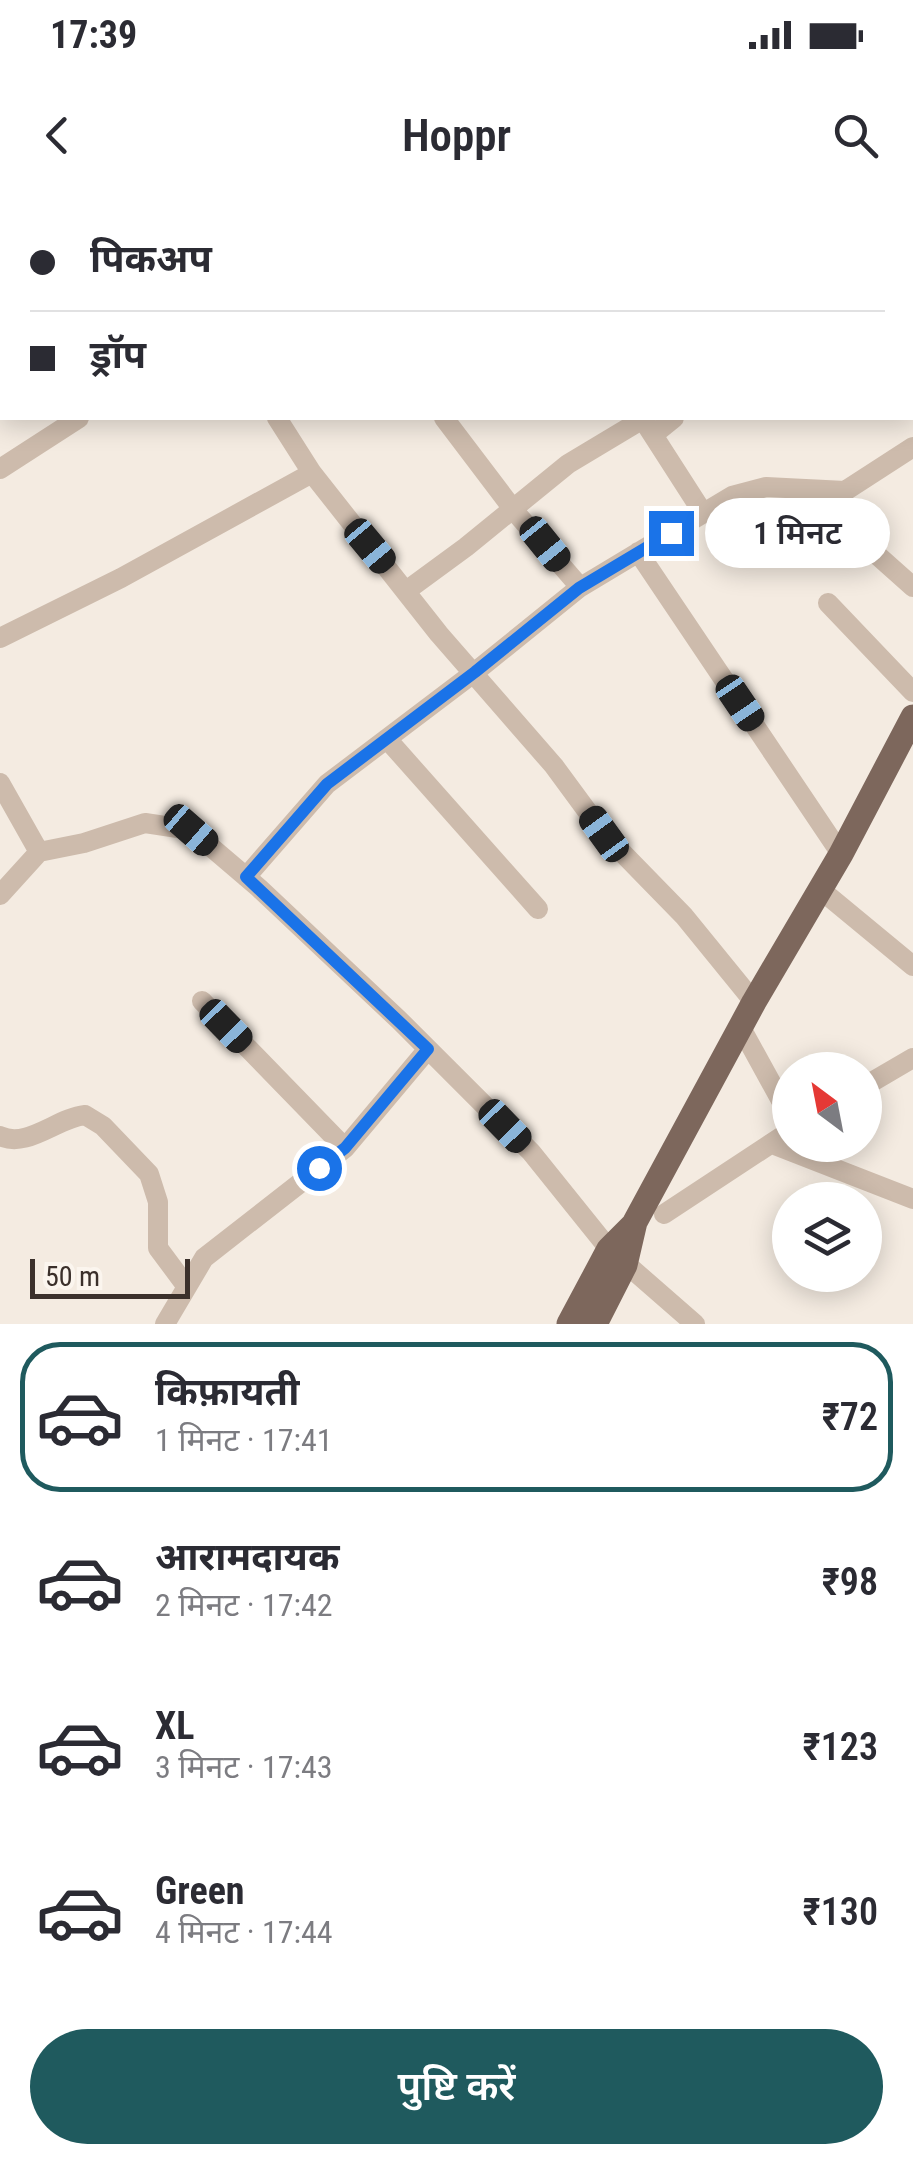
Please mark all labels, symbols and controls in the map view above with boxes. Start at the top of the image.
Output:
text: 17:39 [50,13,137,57]
icon: back [30,108,85,163]
icon: search [828,108,883,163]
text: Hoppr [402,109,511,162]
text: पिकअप [90,237,212,281]
text: ड्रॉप [90,333,146,377]
callout: 1 मिनट [706,498,891,568]
car [514,511,576,577]
route end [649,511,694,556]
car [339,513,401,579]
text: 1 मिनट [753,514,842,552]
car [711,670,769,736]
car [159,799,223,861]
car [574,801,634,867]
car [194,994,258,1058]
north arrow [772,1052,882,1162]
map controls [772,1052,882,1292]
car [473,1094,537,1158]
route start [297,1146,342,1191]
button: layers [772,1182,882,1292]
scale bar [30,1254,190,1298]
text: 50 m [45,1260,100,1293]
text: किफ़ायती [155,1370,299,1414]
icon: car [35,1372,125,1462]
text: ₹72 [822,1395,878,1439]
text: 1 मिनट · 17:41 [155,1421,333,1459]
text: आरामदायक [155,1535,339,1579]
icon: car [35,1537,125,1627]
text: ₹98 [822,1560,878,1604]
text: 2 मिनट · 17:42 [155,1586,333,1624]
icon: car [35,1702,125,1792]
text: XL [155,1704,194,1748]
text: ₹123 [803,1725,878,1769]
text: 3 मिनट · 17:43 [155,1748,333,1786]
icon: car [35,1867,125,1957]
text: Green [155,1869,245,1913]
text: ₹130 [803,1890,878,1934]
text: 4 मिनट · 17:44 [155,1913,333,1951]
button: पुष्टि करें [30,2029,883,2144]

